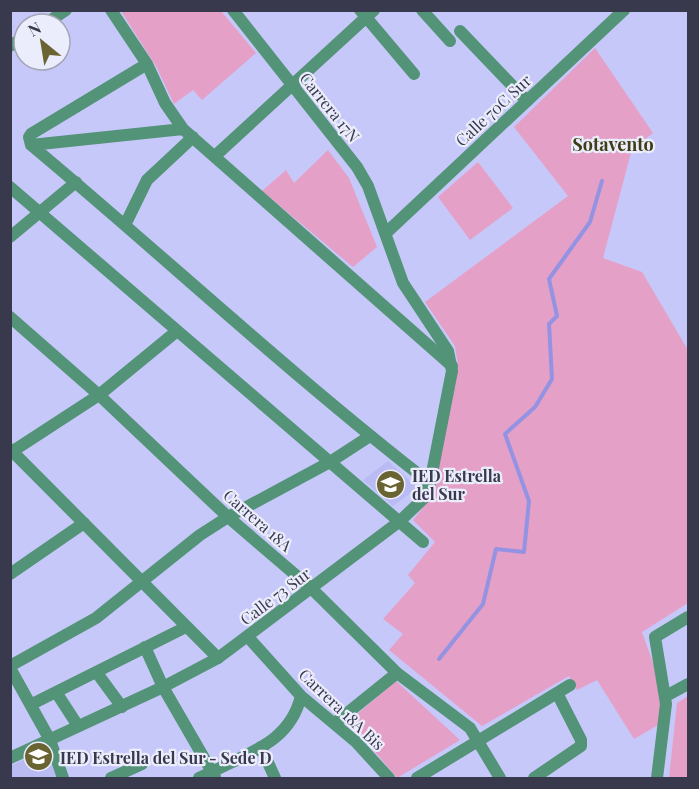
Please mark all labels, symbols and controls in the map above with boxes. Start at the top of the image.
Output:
north arrow [12,12,72,72]
text: N [24,16,45,41]
street label: Carrera 17N [296,68,364,146]
street label: Calle 70C Sur [451,70,535,150]
district label: Sotavento [572,132,654,156]
place label: IED Estrella del Sur [412,465,502,504]
school or university icon: IED Estrella del Sur [375,468,407,500]
street label: Carrera 18A [219,484,297,556]
street label: Calle 73 Sur [236,563,314,629]
street label: Carrera 18A Bis [295,664,389,754]
school or university icon: IED Estrella del Sur - Sede D [23,741,55,773]
place label: IED Estrella del Sur - Sede D [60,747,272,768]

